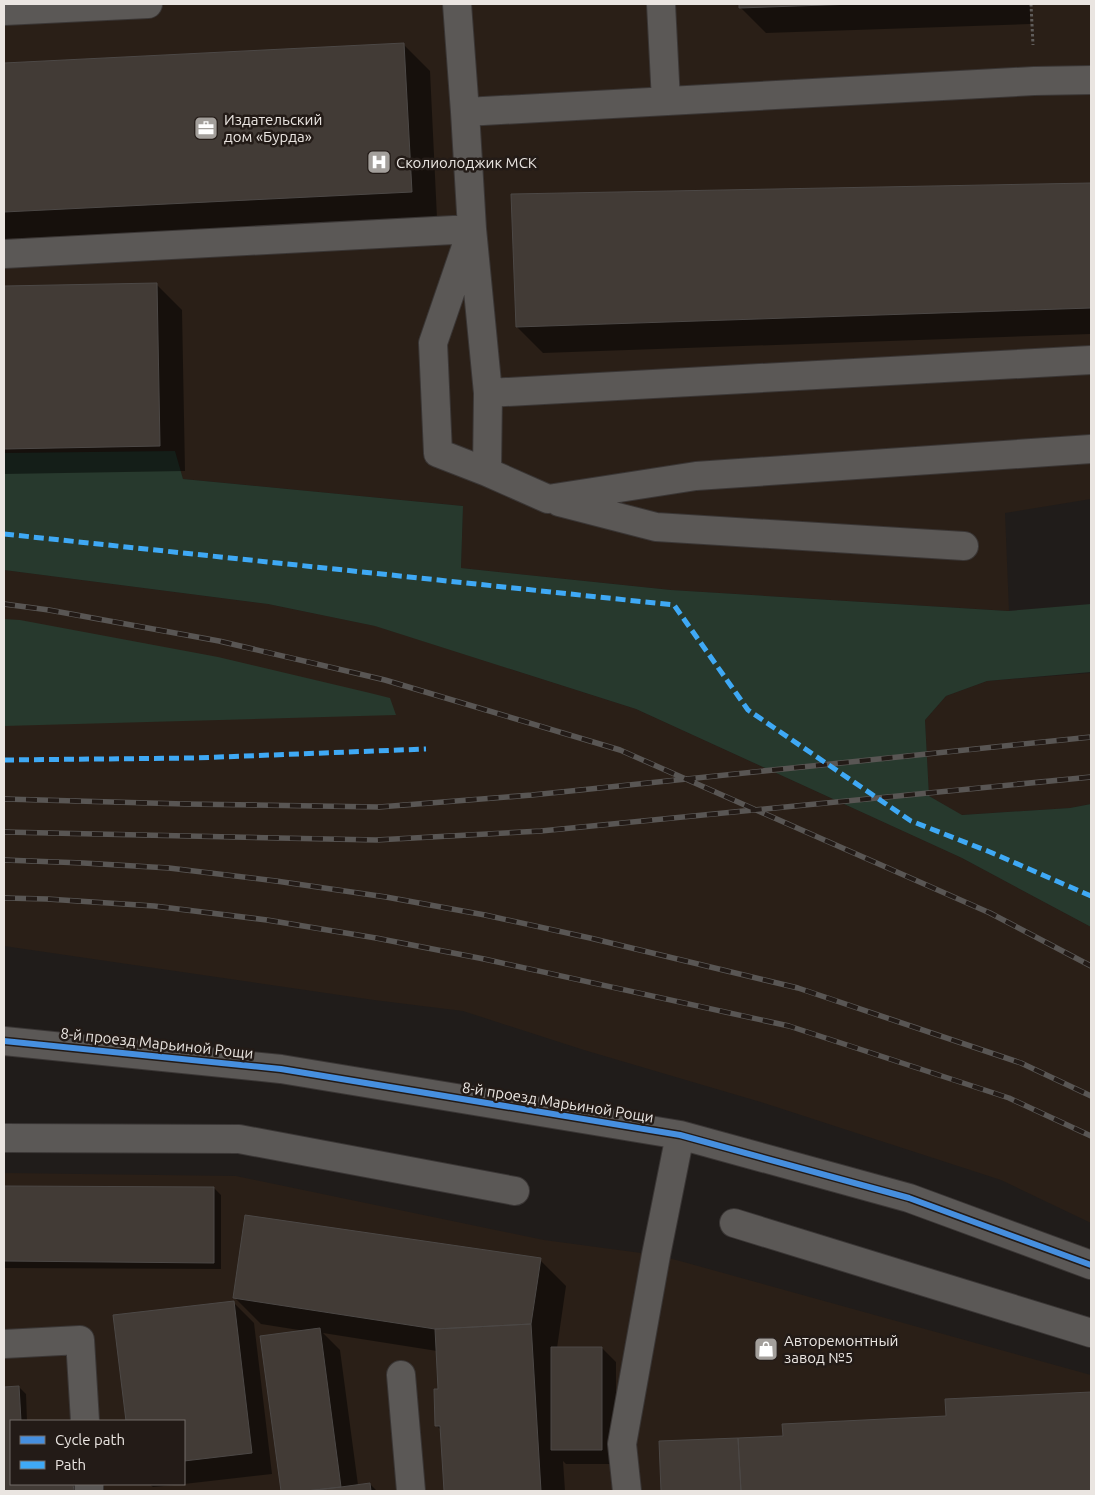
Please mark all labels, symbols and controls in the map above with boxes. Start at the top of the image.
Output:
place label: Издательский дом «Бурда» [224,111,322,145]
office icon: Издательский дом «Бурда» [193,115,219,141]
hospital icon: Сколиолоджик МСК [366,149,392,175]
place label: Сколиолоджик МСК [396,154,537,171]
street label: 8-й проезд Марьиной Рощи [60,1024,254,1062]
street label: 8-й проезд Марьиной Рощи [461,1078,655,1126]
place label: Авторемонтный завод №5 [784,1332,898,1366]
shop icon: Авторемонтный завод №5 [753,1336,779,1362]
legend [10,1420,185,1485]
text: Cycle path [55,1431,125,1448]
text: Path [55,1456,86,1473]

